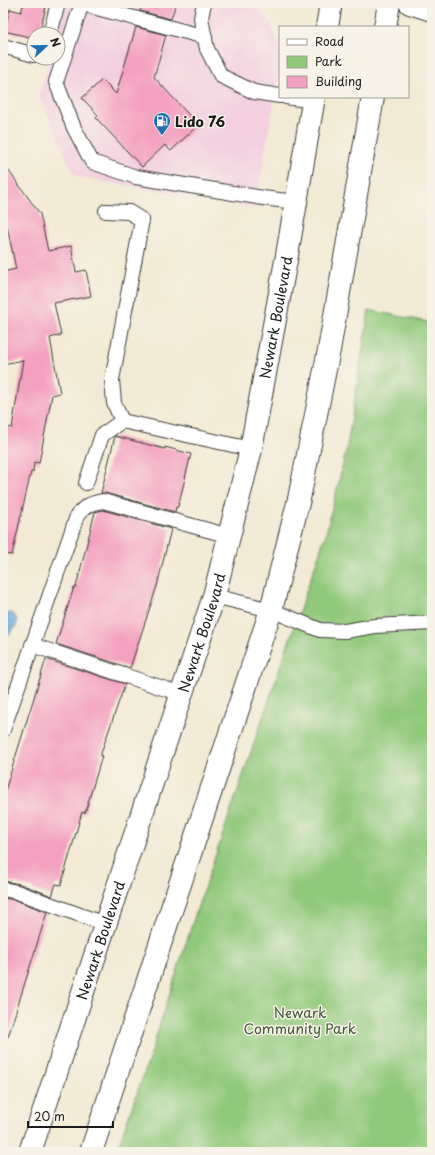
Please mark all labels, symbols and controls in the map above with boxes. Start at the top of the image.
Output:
north arrow [26,26,66,66]
legend [279,26,409,98]
text: Road [315,32,344,50]
text: N [46,35,65,50]
text: Park [315,52,342,70]
text: Building [315,72,362,90]
fuel station icon: Lido 76 [152,111,172,136]
place label: Lido 76 [175,111,225,132]
street label: Newark Boulevard [254,254,297,381]
street label: Newark Boulevard [172,570,230,695]
street label: Newark Boulevard [71,878,130,1003]
park label: Newark Community Park [244,1002,357,1039]
scale bar [28,1103,113,1129]
text: 20 m [34,1107,65,1125]

